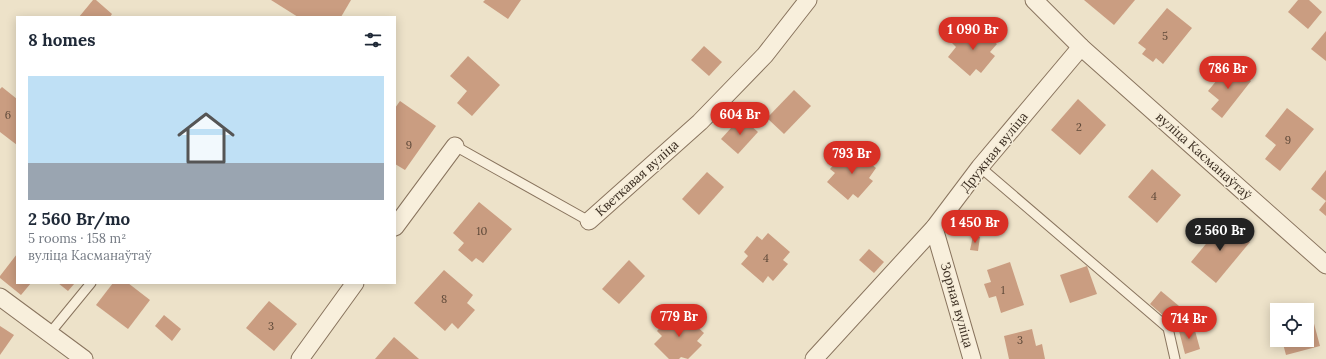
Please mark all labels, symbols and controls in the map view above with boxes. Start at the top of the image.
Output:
pin: 1 090 Br [932,17,1014,51]
text: 1 090 Br [948,21,998,38]
text: 8 homes [28,29,95,51]
icon: filters [362,29,384,51]
house number: 5 [1162,29,1168,43]
pin: 786 Br [1195,56,1261,90]
text: 786 Br [1208,60,1248,77]
icon: home [170,102,242,174]
pin: 604 Br [707,102,773,136]
text: 604 Br [720,106,760,123]
house number: 6 [5,108,11,122]
street label: Дружная вуліца [956,108,1032,196]
street label: вуліца Касманаўтаў [1152,108,1256,204]
house number: 2 [1076,120,1082,134]
house number: 9 [1285,133,1291,147]
street label: Кветкавая вуліца [592,136,682,220]
house number: 9 [406,138,412,152]
pin: 793 Br [819,141,885,175]
text: 793 Br [833,145,871,162]
house number: 4 [1151,189,1157,203]
text: 2 560 Br/mo [28,208,130,230]
pin: 1 450 Br [934,210,1016,244]
text: 1 450 Br [950,214,1000,231]
pin: 2 560 Br [1179,218,1261,252]
text: 2 560 Br [1194,222,1246,239]
house number: 10 [477,224,488,238]
text: 5 rooms · 158 m² [28,230,126,247]
text: вуліца Касманаўтаў [28,247,152,264]
house number: 4 [763,251,769,265]
street label: Зорная вуліца [937,260,977,350]
house number: 1 [1001,283,1005,297]
house number: 8 [441,292,447,306]
map controls [1270,303,1314,347]
button: locate [1270,303,1314,347]
pin: 779 Br [646,304,712,338]
pin: 714 Br [1156,306,1222,340]
text: 779 Br [660,308,698,325]
text: 714 Br [1171,310,1207,327]
house number: 3 [268,319,274,333]
house number: 3 [1017,333,1023,347]

